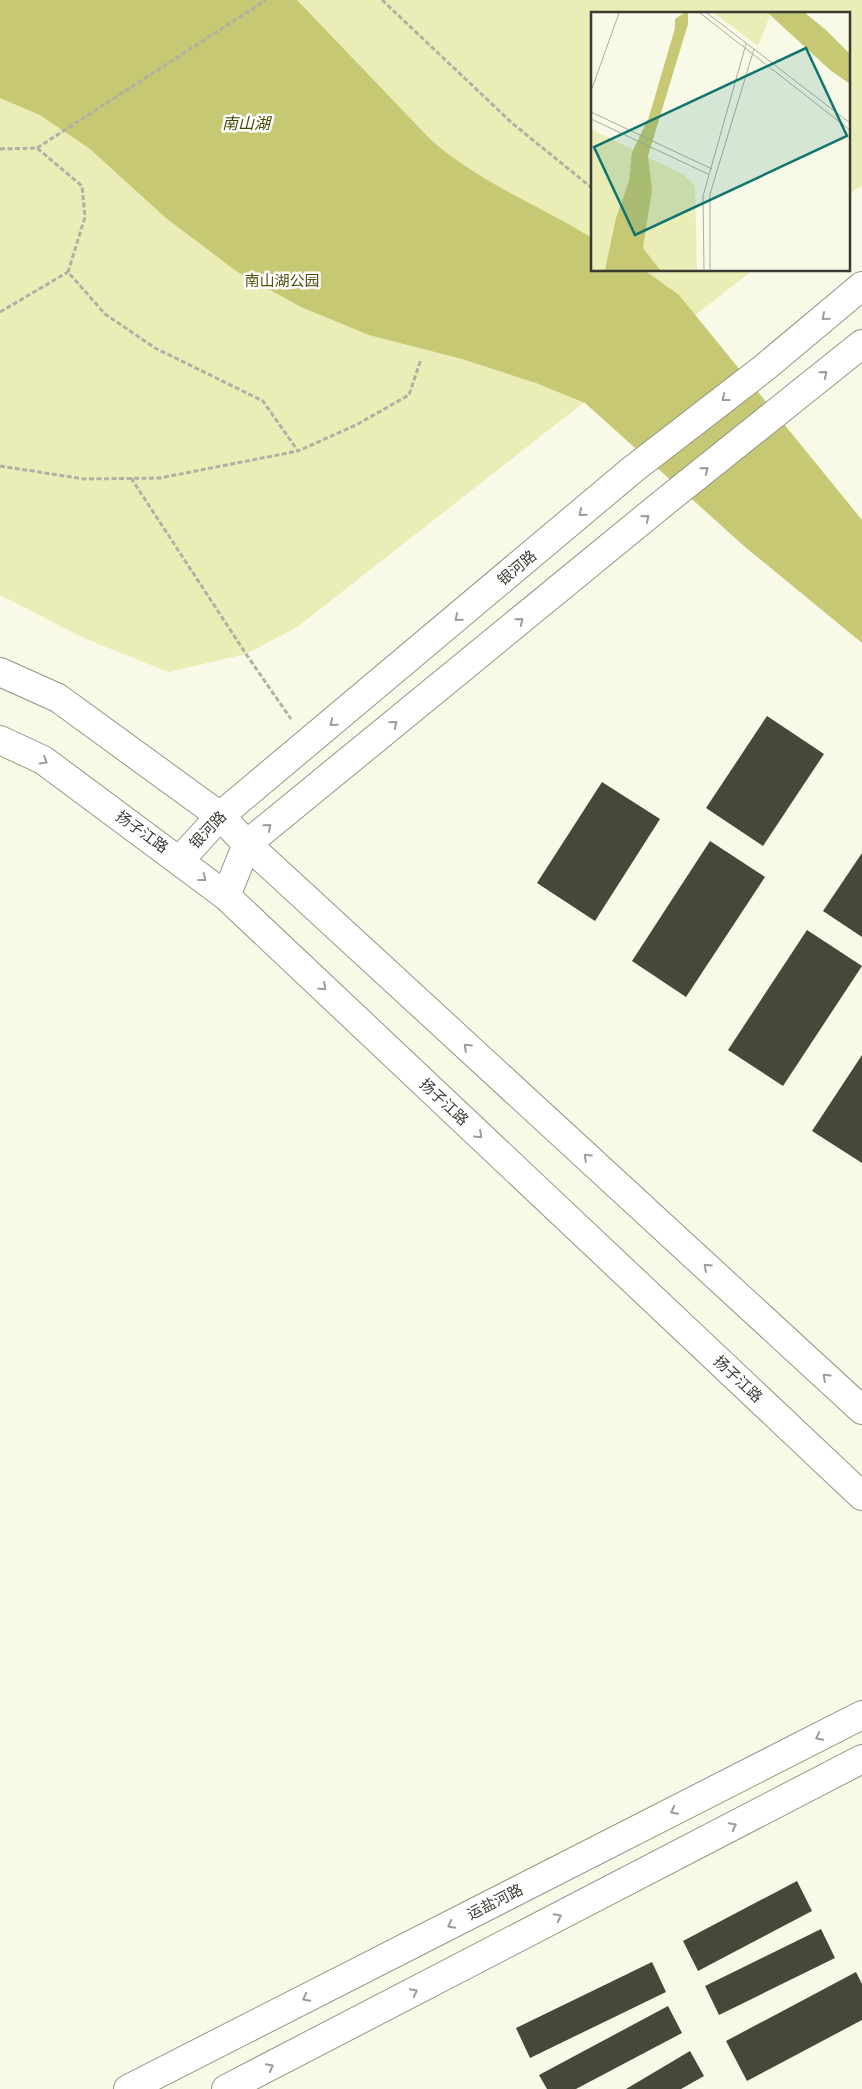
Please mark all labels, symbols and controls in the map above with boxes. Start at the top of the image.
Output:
inset map [591,12,850,271]
water label: 南山湖 [222,114,273,133]
park label: 南山湖公园 [244,272,320,290]
one-way arrow [821,311,830,320]
one-way arrow [818,371,827,379]
one-way arrow [722,392,731,401]
one-way arrow [699,467,708,475]
one-way arrow [578,507,587,516]
one-way arrow [640,514,649,523]
street label: 银河路 [494,547,540,589]
one-way arrow [454,612,463,621]
one-way arrow [514,618,523,626]
one-way arrow [330,717,339,726]
one-way arrow [388,721,397,729]
one-way arrow [38,754,47,764]
street label: 扬子江路 [112,807,172,857]
street label: 银河路 [186,808,230,852]
one-way arrow [263,823,272,832]
one-way arrow [197,872,207,881]
one-way arrow [317,981,326,990]
one-way arrow [464,1044,473,1053]
street label: 扬子江路 [416,1075,472,1129]
one-way arrow [473,1129,482,1138]
one-way arrow [584,1154,593,1163]
one-way arrow [703,1264,712,1273]
street label: 扬子江路 [710,1352,766,1406]
one-way arrow [823,1374,832,1383]
one-way arrow [815,1731,824,1741]
one-way arrow [670,1805,679,1815]
one-way arrow [728,1822,737,1832]
street label: 运盐河路 [464,1880,526,1924]
one-way arrow [553,1913,562,1923]
one-way arrow [447,1919,456,1929]
one-way arrow [409,1988,418,1998]
one-way arrow [302,1992,311,2002]
one-way arrow [264,2063,273,2073]

